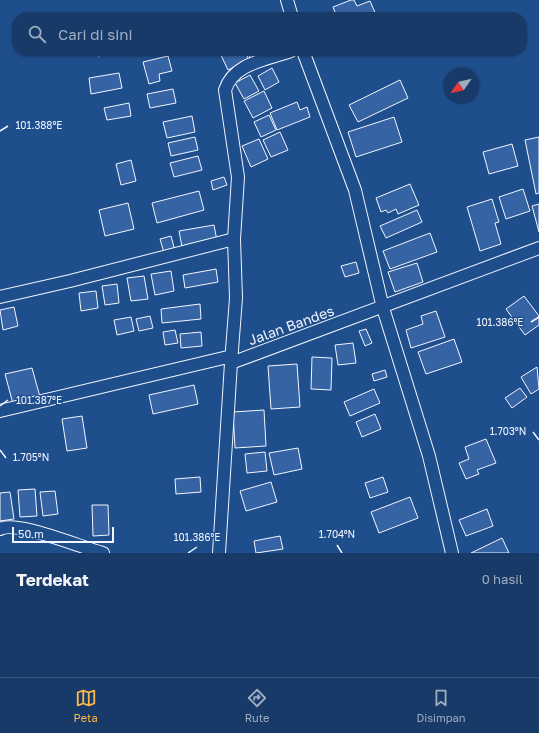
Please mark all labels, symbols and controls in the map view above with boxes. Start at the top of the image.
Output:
search box [12,12,527,56]
icon: search [26,23,48,45]
text: Cari di sini [58,25,133,43]
north arrow [443,68,479,104]
text: 101.388°E [16,119,62,131]
street label: Jalan Bandes [246,302,336,348]
text: 101.386°E [477,316,523,328]
text: 101.387°E [16,394,62,406]
text: 1.703°N [490,425,526,437]
text: 1.705°N [13,451,49,463]
scale bar [12,525,114,544]
text: 50 m [18,527,44,540]
text: 1.704°N [319,528,355,540]
text: 101.386°E [174,531,220,543]
text: Terdekat [16,569,89,590]
text: 0 hasil [482,571,523,587]
tab: Peta [74,687,98,724]
tab: Rute [245,687,269,724]
tab: Disimpan [417,687,465,724]

